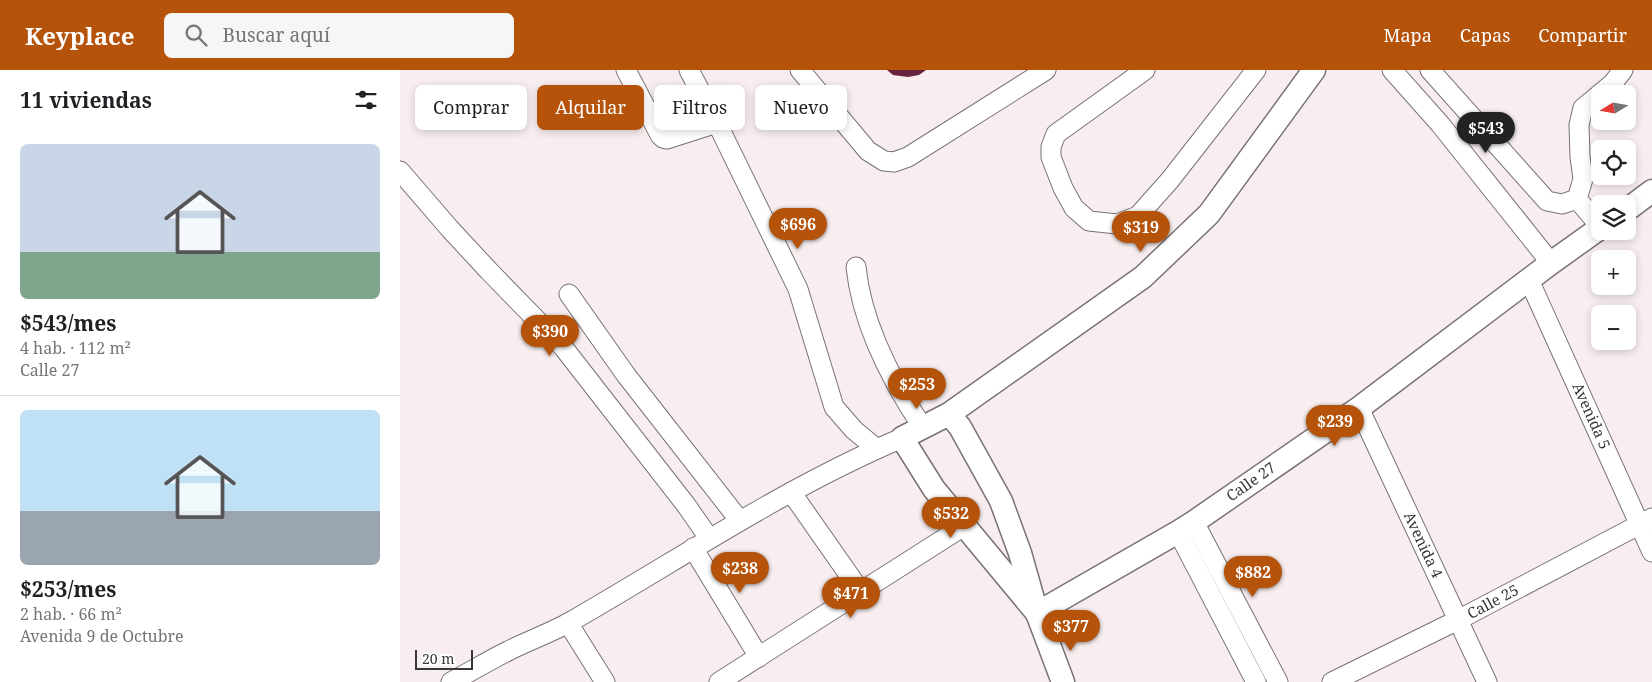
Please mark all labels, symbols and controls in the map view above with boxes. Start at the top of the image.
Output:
search box [164,13,514,58]
text: Keyplace [25,19,134,52]
icon: search [182,21,210,49]
text: Buscar aquí [222,22,330,48]
text: Mapa [1384,23,1432,47]
text: Capas [1460,23,1510,47]
text: Compartir [1538,23,1627,47]
chip: Comprar [415,85,527,130]
chip: Alquilar [537,85,644,130]
chip: Filtros [654,85,745,130]
chip: Nuevo [755,85,847,130]
north arrow [1591,85,1636,130]
map controls [1591,85,1636,350]
text: 11 viviendas [20,86,152,114]
icon: filters [352,86,380,114]
pin: $543 [1456,112,1516,154]
text: $543 [1468,117,1504,139]
button: locate [1591,140,1636,185]
icon: home [155,177,245,267]
button: layers [1591,195,1636,240]
pin: $696 [768,208,828,250]
pin: $319 [1111,210,1171,253]
text: $696 [780,213,816,235]
text: $319 [1123,216,1159,238]
button: + [1591,250,1636,295]
button: − [1591,305,1636,350]
text: $543/mes [20,309,116,337]
pin: $390 [520,314,580,357]
text: $390 [532,320,568,342]
text: 4 hab. · 112 m² [20,337,131,359]
text: Calle 27 [20,359,79,381]
pin: $253 [887,368,947,410]
text: $253 [899,373,935,395]
street label: Avenida 5 [1568,379,1615,452]
pin: $239 [1305,404,1365,447]
text: $239 [1317,410,1353,432]
icon: home [155,442,245,532]
street label: Calle 27 [1222,457,1279,505]
pin: $532 [921,496,981,539]
text: $532 [933,502,969,524]
street label: Avenida 4 [1400,508,1448,581]
pin: $238 [710,552,770,594]
pin: $882 [1223,556,1283,598]
text: $238 [722,557,758,579]
text: $882 [1235,561,1271,583]
text: $253/mes [20,575,116,603]
pin: $471 [821,576,881,619]
street label: Calle 25 [1463,579,1522,623]
text: $471 [833,582,869,604]
text: 2 hab. · 66 m² [20,603,122,625]
pin: $377 [1041,610,1101,652]
text: $377 [1053,615,1089,637]
text: Avenida 9 de Octubre [20,625,184,647]
scale bar [415,647,472,670]
text: 20 m [422,649,455,668]

